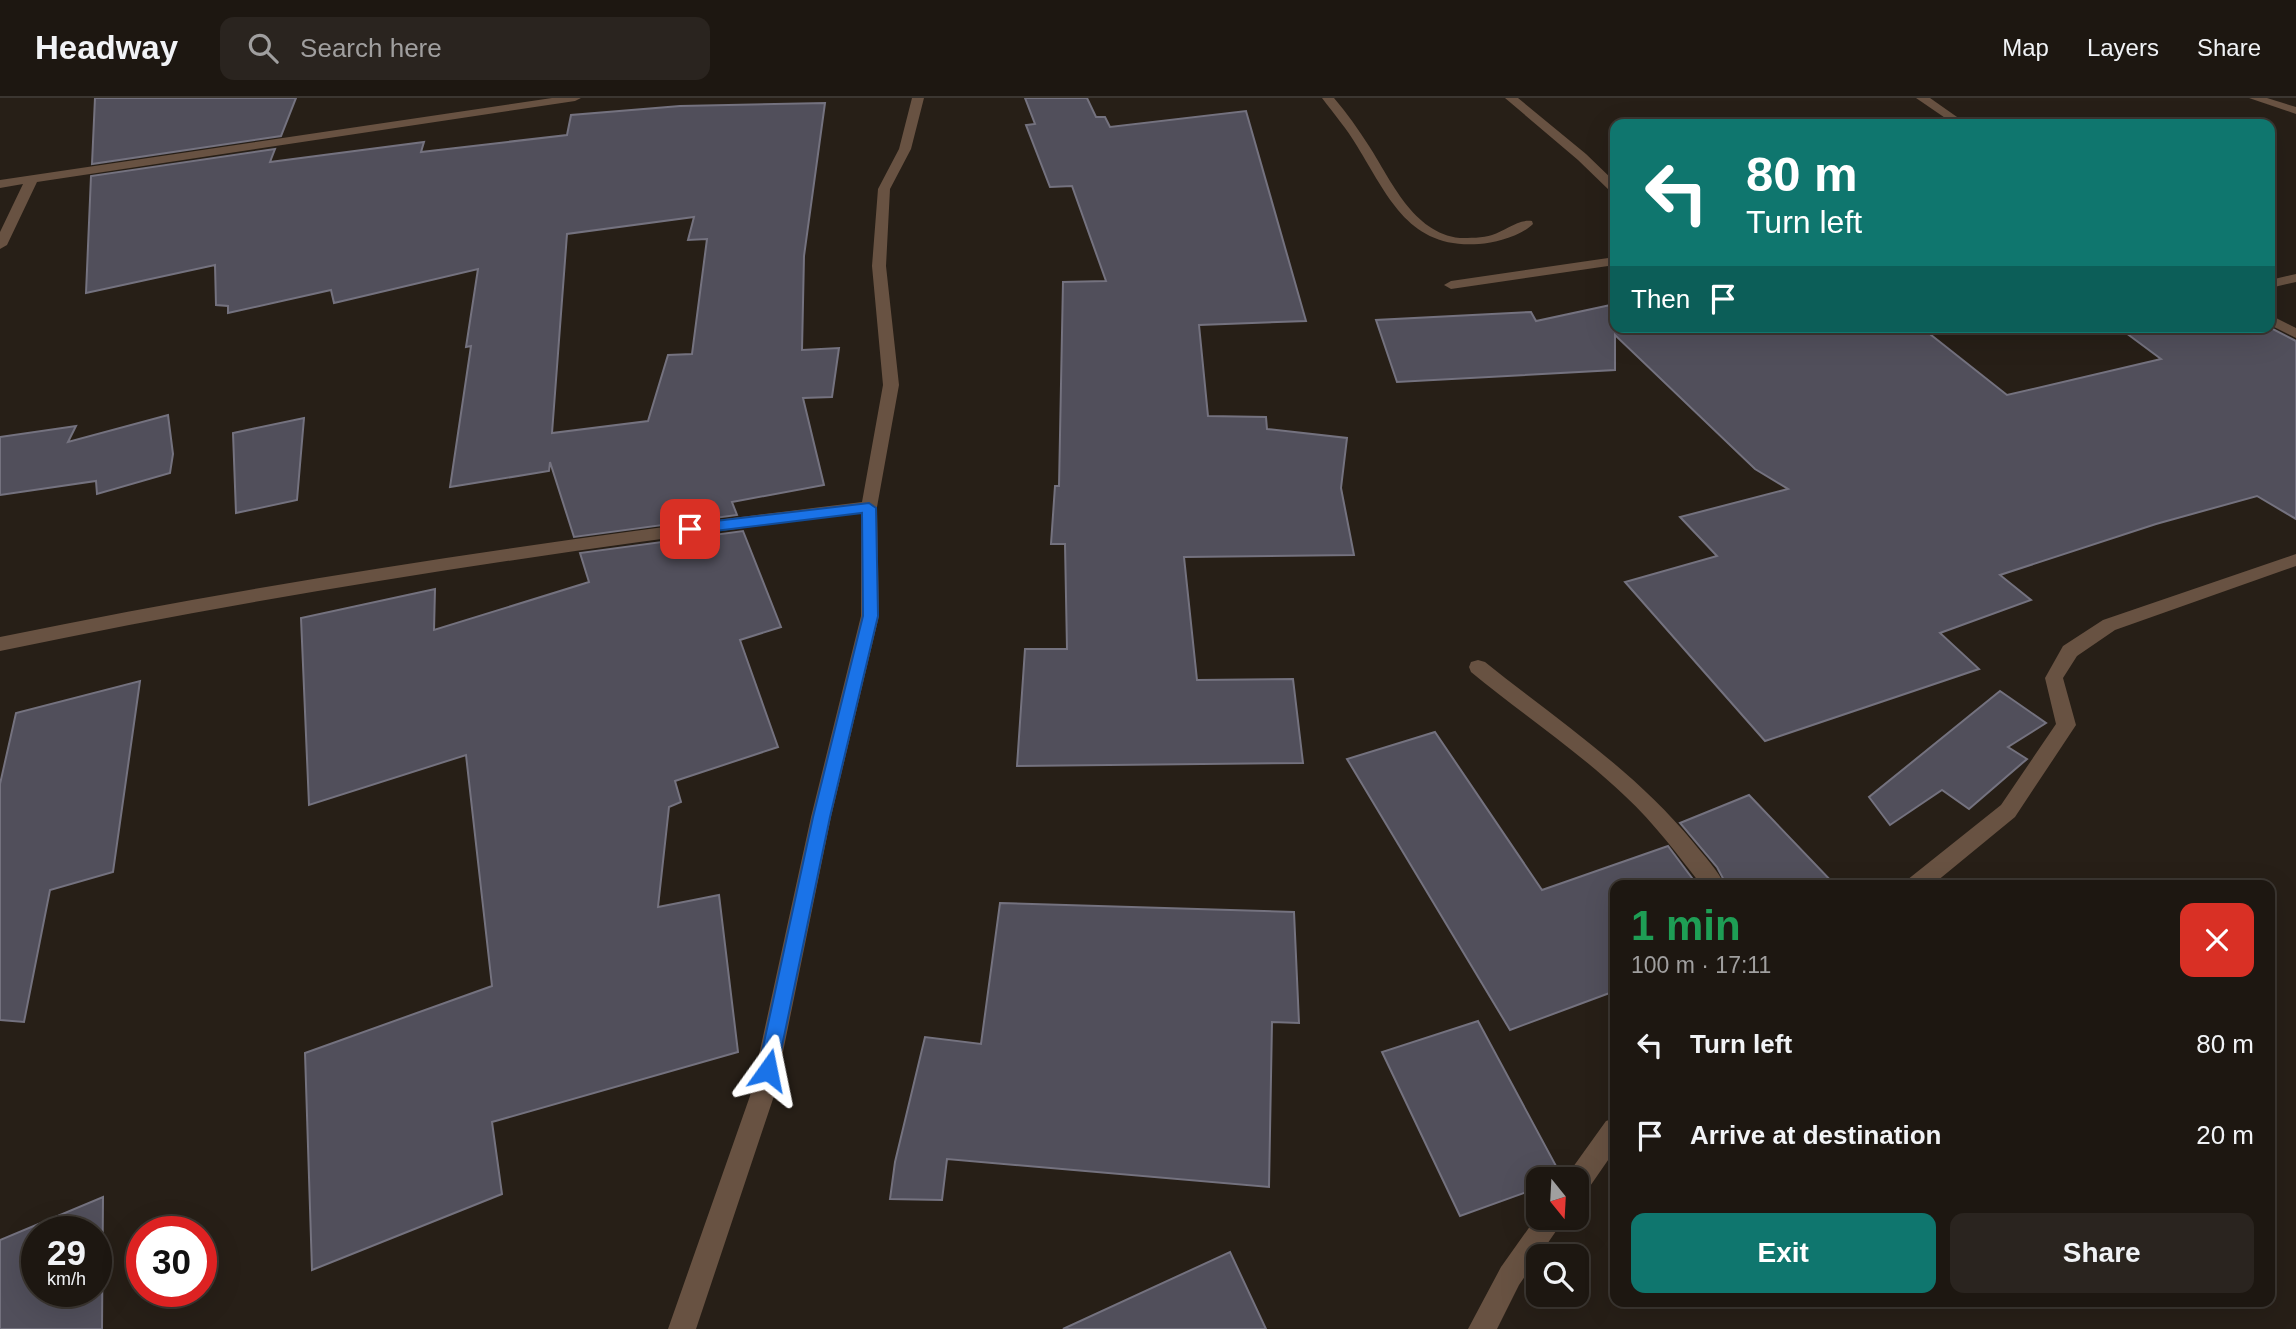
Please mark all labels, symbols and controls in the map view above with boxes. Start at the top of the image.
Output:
search box [220,17,710,80]
text: Headway [35,29,178,66]
icon: search [244,29,282,67]
text: Search here [300,33,442,63]
text: Map [2002,34,2049,61]
text: Layers [2087,34,2159,61]
text: Share [2197,34,2261,61]
icon: left [1631,147,1722,238]
text: 80 m [1746,147,1858,201]
text: Turn left [1746,204,1862,240]
icon: arrive [1704,280,1742,318]
text: Then [1631,284,1690,314]
pin [660,499,720,559]
icon: arrive [671,510,709,548]
text: 1 min [1631,902,1741,949]
button: close [2180,903,2254,977]
text: 100 m · 17:11 [1631,952,1771,978]
icon: left [1631,1026,1669,1064]
text: Turn left [1690,1029,1792,1059]
text: 80 m [2196,1029,2254,1059]
position arrow [731,1033,805,1107]
icon: arrive [1631,1117,1669,1155]
text: Arrive at destination [1690,1120,1941,1150]
text: 20 m [2196,1120,2254,1150]
north arrow [1526,1167,1589,1230]
map controls [1526,1167,1589,1307]
button: Exit [1631,1213,1936,1293]
button: Share [1950,1213,2254,1293]
speed limit sign: 30 [126,1216,217,1307]
text: 29 [47,1233,86,1272]
button: search [1526,1244,1589,1307]
text: km/h [47,1269,86,1289]

